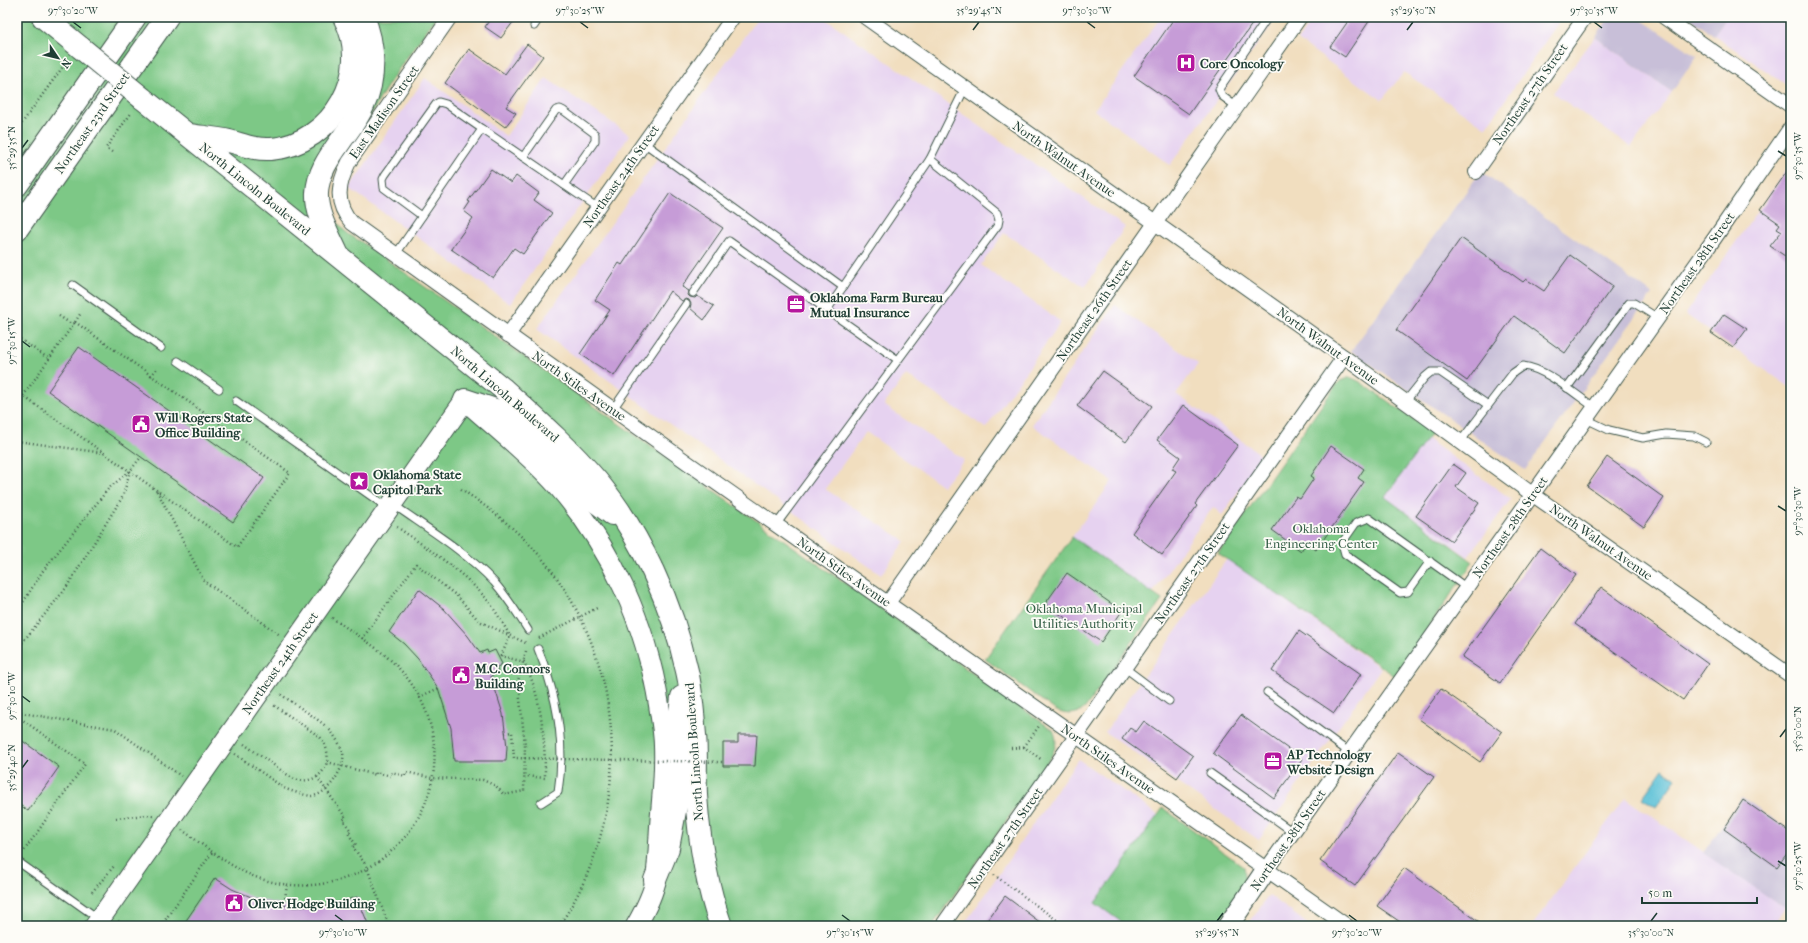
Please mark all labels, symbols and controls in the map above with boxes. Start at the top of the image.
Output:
text: 97°30'20"W [48,5,99,17]
text: 97°30'25"W [556,5,606,17]
text: 35°29'45"N [956,5,1002,17]
text: 97°30'30"W [1063,5,1113,17]
text: 35°29'50"N [1390,5,1436,17]
text: 97°30'35"W [1570,5,1619,17]
north arrow [38,38,78,78]
street label: Northeast 27th Street [1489,40,1571,148]
hospital icon: Core Oncology [1175,52,1197,74]
text: N [58,56,74,71]
place label: Core Oncology [1200,56,1285,72]
street label: East Madison Street [346,62,422,162]
street label: Northeast 23rd Street [51,69,133,176]
street label: North Walnut Avenue [1010,118,1119,200]
street label: Northeast 24th Street [580,122,662,230]
text: 35°29'35"N [6,125,18,170]
text: 97°30'35"W [1792,131,1804,180]
street label: North Lincoln Boulevard [196,140,314,239]
street label: Northeast 28th Street [1656,209,1738,317]
street label: Northeast 26th Street [1053,256,1135,364]
place label: Oklahoma Farm Bureau Mutual Insurance [809,290,944,320]
office icon: Oklahoma Farm Bureau Mutual Insurance [785,293,807,315]
street label: North Walnut Avenue [1274,304,1382,388]
text: 97°30'15"W [6,316,18,365]
street label: North Lincoln Boulevard [448,343,563,446]
street label: North Stiles Avenue [529,348,629,424]
place label: Will Rogers State Office Building [154,410,253,441]
public building icon: Will Rogers State Office Building [130,413,152,435]
place label: Oklahoma State Capitol Park [373,467,462,498]
place icon: Oklahoma State Capitol Park [348,470,370,492]
street label: Northeast 28th Street [1469,473,1551,581]
text: 97°30'30"W [1792,485,1804,535]
street label: North Walnut Avenue [1547,501,1656,583]
street label: Northeast 27th Street [1151,519,1233,627]
park label: Oklahoma Engineering Center [1265,521,1378,551]
street label: North Stiles Avenue [794,534,894,610]
park label: Oklahoma Municipal Utilities Authority [1026,601,1143,631]
street label: Northeast 24th Street [239,609,321,717]
place label: M.C. Connors Building [474,661,550,692]
public building icon: M.C. Connors Building [450,664,472,686]
text: 97°30'10"W [6,671,18,720]
street label: North Lincoln Boulevard [682,681,706,822]
text: 35°30'00"N [1792,705,1804,752]
street label: North Stiles Avenue [1058,721,1158,797]
text: 35°29'40"N [6,744,18,792]
place label: AP Technology Website Design [1286,747,1375,778]
office icon: AP Technology Website Design [1262,750,1284,772]
street label: Northeast 27th Street [964,784,1046,892]
street label: Northeast 28th Street [1247,786,1329,894]
text: 97°30'25"W [1792,840,1804,890]
scale bar [1642,879,1757,905]
text: 50 m [1648,886,1672,900]
public building icon: Oliver Hodge Building [223,892,245,914]
place label: Oliver Hodge Building [248,896,376,912]
text: 97°30'10"W [319,927,368,939]
text: 97°30'15"W [826,927,875,939]
text: 35°29'55"N [1195,927,1240,939]
text: 97°30'20"W [1332,927,1383,939]
text: 35°30'00"N [1628,927,1675,939]

